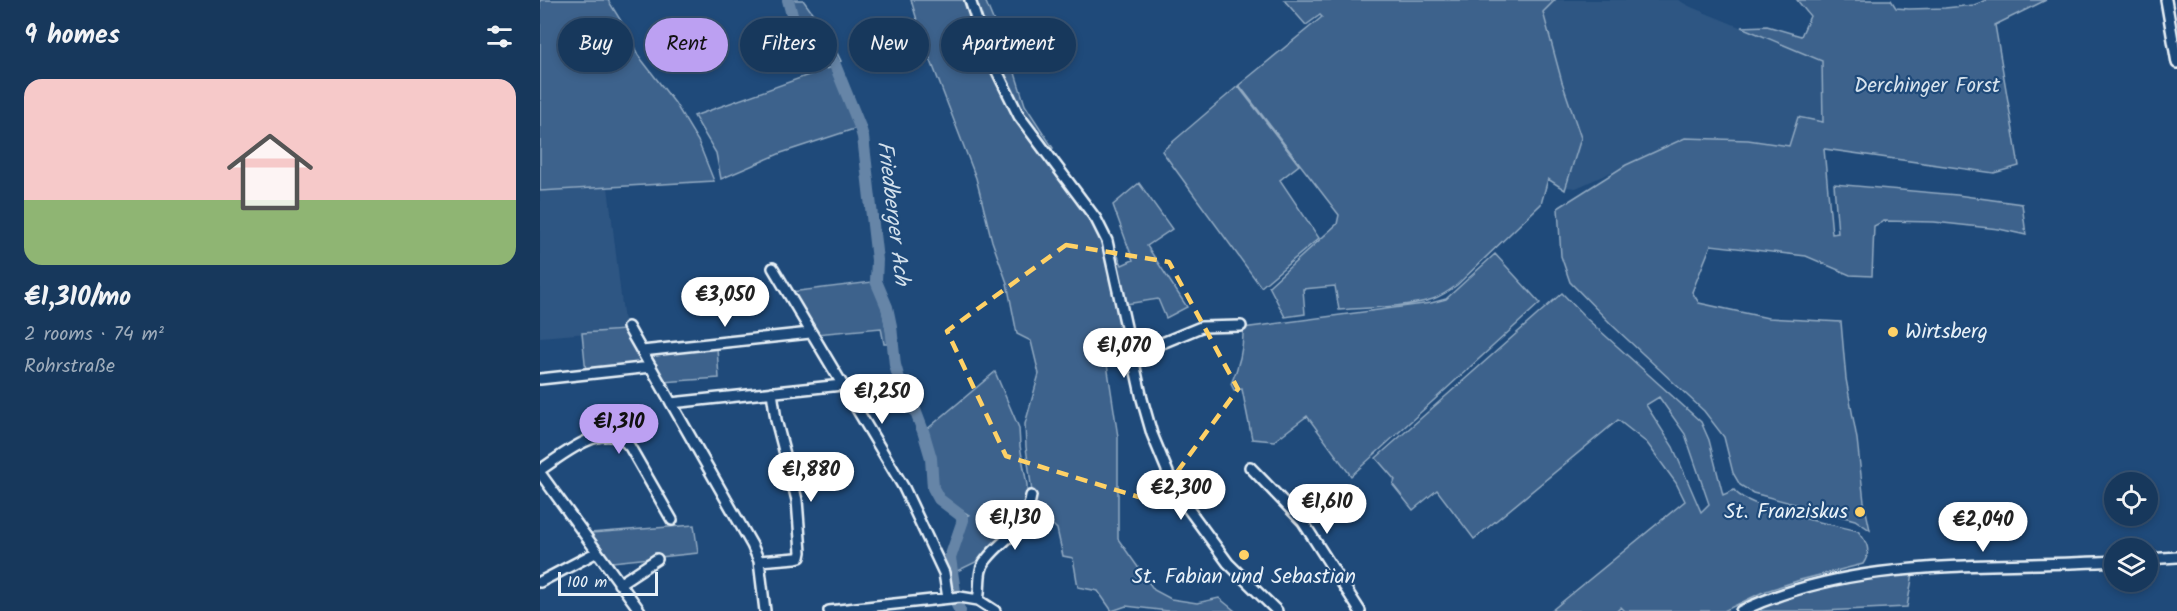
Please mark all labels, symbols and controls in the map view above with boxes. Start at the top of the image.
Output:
text: 9 homes [24,15,120,57]
chip: Buy [558,18,633,72]
chip: Rent [645,18,728,72]
chip: Filters [740,18,837,72]
chip: New [849,18,929,72]
chip: Apartment [941,18,1076,72]
icon: filters [483,20,516,53]
park label: Derchinger Forst [1854,70,2001,103]
icon: home [216,118,324,226]
water label: Friedberger Ach [866,139,918,289]
text: €1,310/mo [24,277,131,319]
pin: €3,050 [676,277,774,328]
text: €3,050 [695,280,755,312]
place label: Wirtsberg [1905,316,1988,349]
text: 2 rooms · 74 m² [24,319,164,351]
marker: Wirtsberg [1886,325,1900,339]
pin: €1,070 [1075,328,1173,379]
text: €1,070 [1097,331,1151,363]
text: Rohrstraße [24,351,115,383]
pin: €1,250 [833,374,931,425]
text: €1,250 [854,377,910,409]
pin: €1,310 [570,404,668,455]
text: €1,310 [593,407,645,439]
pin: €1,880 [762,452,860,503]
text: €1,880 [782,455,840,487]
pin: €2,300 [1132,470,1230,521]
map controls [2104,472,2158,592]
button: locate [2104,472,2158,526]
text: €2,300 [1150,473,1212,505]
pin: €1,610 [1278,484,1376,535]
text: €1,610 [1301,487,1353,519]
place label: St. Franziskus [1724,496,1848,529]
pin: €1,130 [966,500,1064,551]
pin: €2,040 [1934,502,2032,553]
text: €1,130 [989,503,1041,535]
marker: St. Franziskus [1853,505,1867,519]
text: €2,040 [1953,505,2014,537]
button: layers [2104,538,2158,592]
marker: St. Fabian und Sebastian [1237,548,1251,562]
place label: St. Fabian und Sebastian [1132,561,1356,594]
scale bar [558,569,658,596]
text: 100 m [567,570,607,595]

